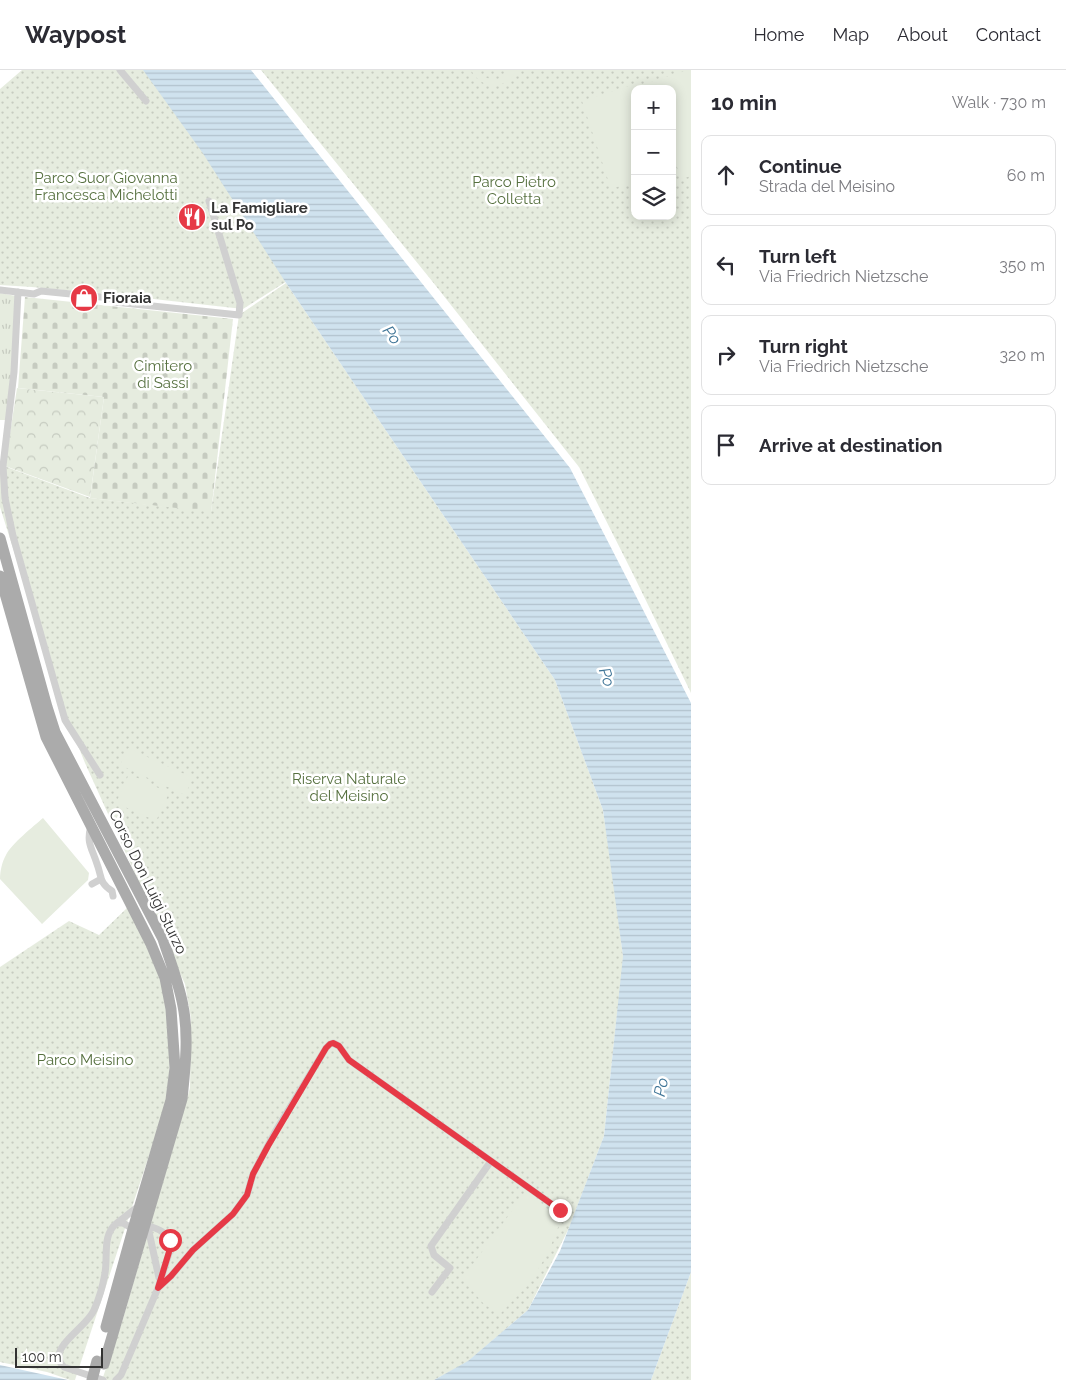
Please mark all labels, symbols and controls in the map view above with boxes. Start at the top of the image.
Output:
text: Waypost [25,20,126,49]
text: Home [753,24,804,45]
text: Map [832,24,869,45]
text: About [897,24,948,45]
text: Contact [976,24,1041,45]
map controls [631,85,676,220]
button: + [631,85,676,130]
text: 10 min [711,90,777,115]
text: Walk · 730 m [952,93,1046,112]
button: − [631,130,676,175]
text: Continue [759,155,842,177]
icon: ahead [712,161,740,189]
text: 60 m [1007,166,1045,185]
park label: Parco Suor Giovanna Francesca Michelotti [34,169,178,204]
park label: Parco Pietro Colletta [472,173,556,208]
button: layers [631,175,676,220]
text: Strada del Meisino [759,177,895,196]
place label: La Famigliare sul Po [211,199,308,234]
restaurant icon: La Famigliare sul Po [177,202,207,232]
text: Turn left [759,245,836,267]
icon: left [712,251,740,279]
text: 350 m [999,256,1045,275]
text: Via Friedrich Nietzsche [759,267,928,286]
shop icon: Fioraia [69,283,99,313]
place label: Fioraia [103,289,152,307]
water label: Po [379,322,405,348]
text: Turn right [759,335,848,357]
icon: right [712,341,740,369]
text: 320 m [1000,346,1045,365]
park label: Cimitero di Sassi [134,357,192,392]
text: Via Friedrich Nietzsche [759,357,928,376]
icon: arrive [712,431,740,459]
text: Arrive at destination [759,434,943,456]
water label: Po [595,665,619,689]
park label: Riserva Naturale del Meisino [292,770,406,805]
street label: Corso Don Luigi Sturzo [105,807,191,957]
park label: Parco Meisino [37,1051,133,1069]
water label: Po [650,1076,672,1098]
route end [549,1199,572,1222]
route start [159,1229,182,1252]
scale bar [15,1345,102,1368]
text: 100 m [22,1349,62,1365]

